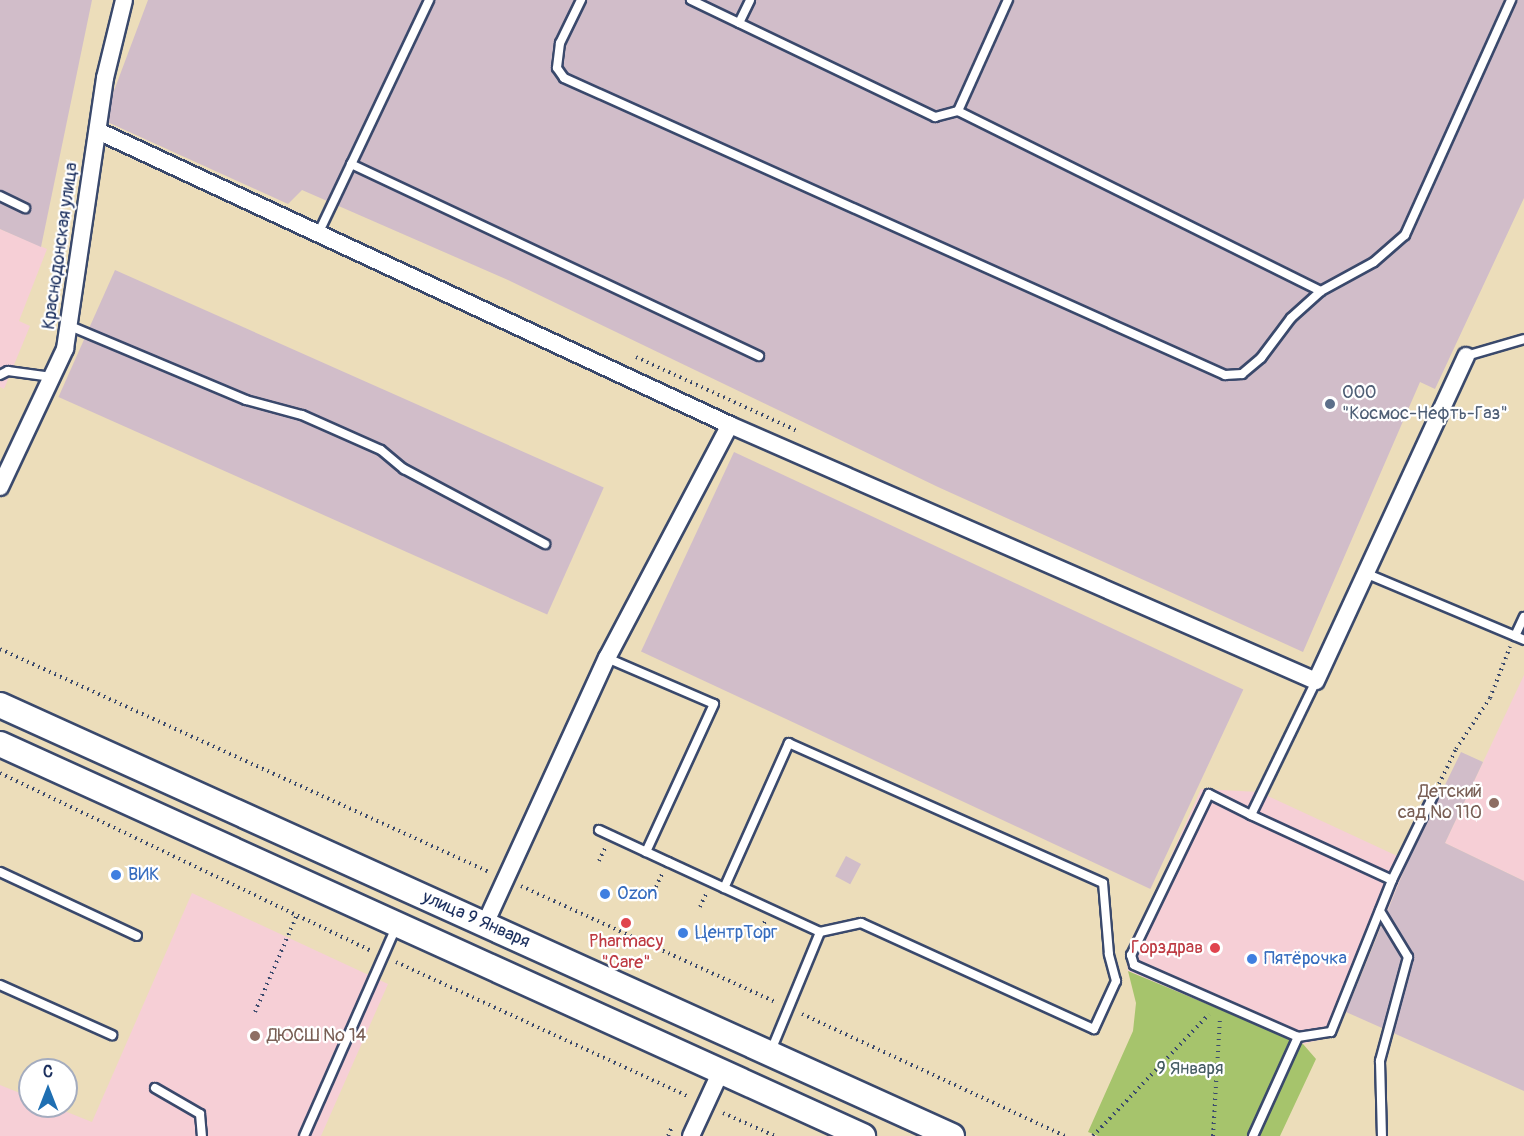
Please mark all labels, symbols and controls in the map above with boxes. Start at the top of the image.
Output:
street label: Краснодонская улица [39,161,83,331]
place label: ООО "Космос-Нефть-Газ" [1342,383,1508,426]
marker: ООО "Космос-Нефть-Газ" [1323,397,1337,411]
place label: Детский сад № 110 [1398,782,1482,824]
marker: Детский сад № 110 [1487,796,1501,810]
place label: ВИК [128,864,159,886]
marker: ВИК [109,868,123,882]
place label: Ozon [617,883,657,905]
street label: улица 9 Января [419,887,533,953]
marker: Ozon [598,887,612,901]
marker: Pharmacy "Care" [619,916,633,930]
place label: ЦентрТорг [695,922,777,944]
marker: ЦентрТорг [676,926,690,940]
place label: Pharmacy "Care" [589,932,663,974]
place label: Горздрав [1131,937,1203,959]
marker: Горздрав [1208,941,1222,955]
place label: Пятёрочка [1264,948,1347,970]
marker: Пятёрочка [1245,952,1259,966]
place label: ДЮСШ № 14 [267,1025,366,1047]
marker: ДЮСШ № 14 [248,1029,262,1043]
north arrow [18,1058,78,1118]
park label: 9 Января [1157,1058,1223,1080]
text: С [43,1062,53,1082]

